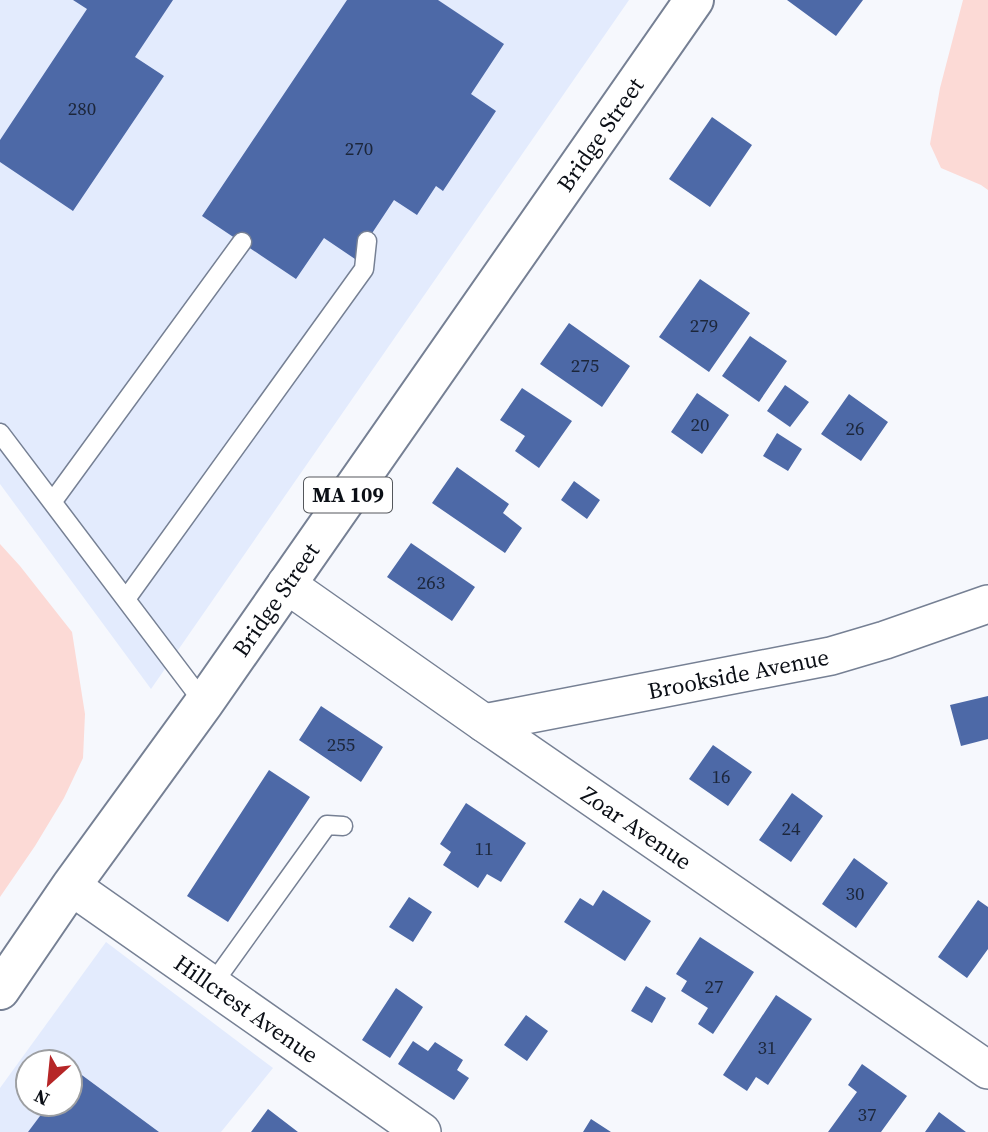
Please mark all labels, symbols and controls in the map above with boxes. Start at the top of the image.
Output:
street label: Bridge Street [549,71,651,198]
house number: 280 [68,95,96,121]
house number: 270 [345,135,373,161]
house number: 279 [690,312,718,338]
house number: 275 [571,352,599,378]
house number: 20 [690,411,710,437]
house number: 26 [845,415,865,441]
road number: MA 109 [304,477,392,512]
street label: Bridge Street [225,536,327,663]
house number: 263 [417,569,445,595]
street label: Brookside Avenue [645,641,832,707]
house number: 255 [327,731,355,757]
house number: 16 [711,763,731,789]
street label: Zoar Avenue [575,779,698,877]
house number: 24 [781,815,801,841]
house number: 11 [474,835,494,861]
house number: 30 [845,880,865,906]
street label: Hillcrest Avenue [168,947,325,1071]
house number: 27 [704,973,724,999]
house number: 31 [757,1034,777,1060]
north arrow [14,1048,84,1118]
text: N [29,1083,53,1113]
house number: 37 [857,1101,877,1127]

